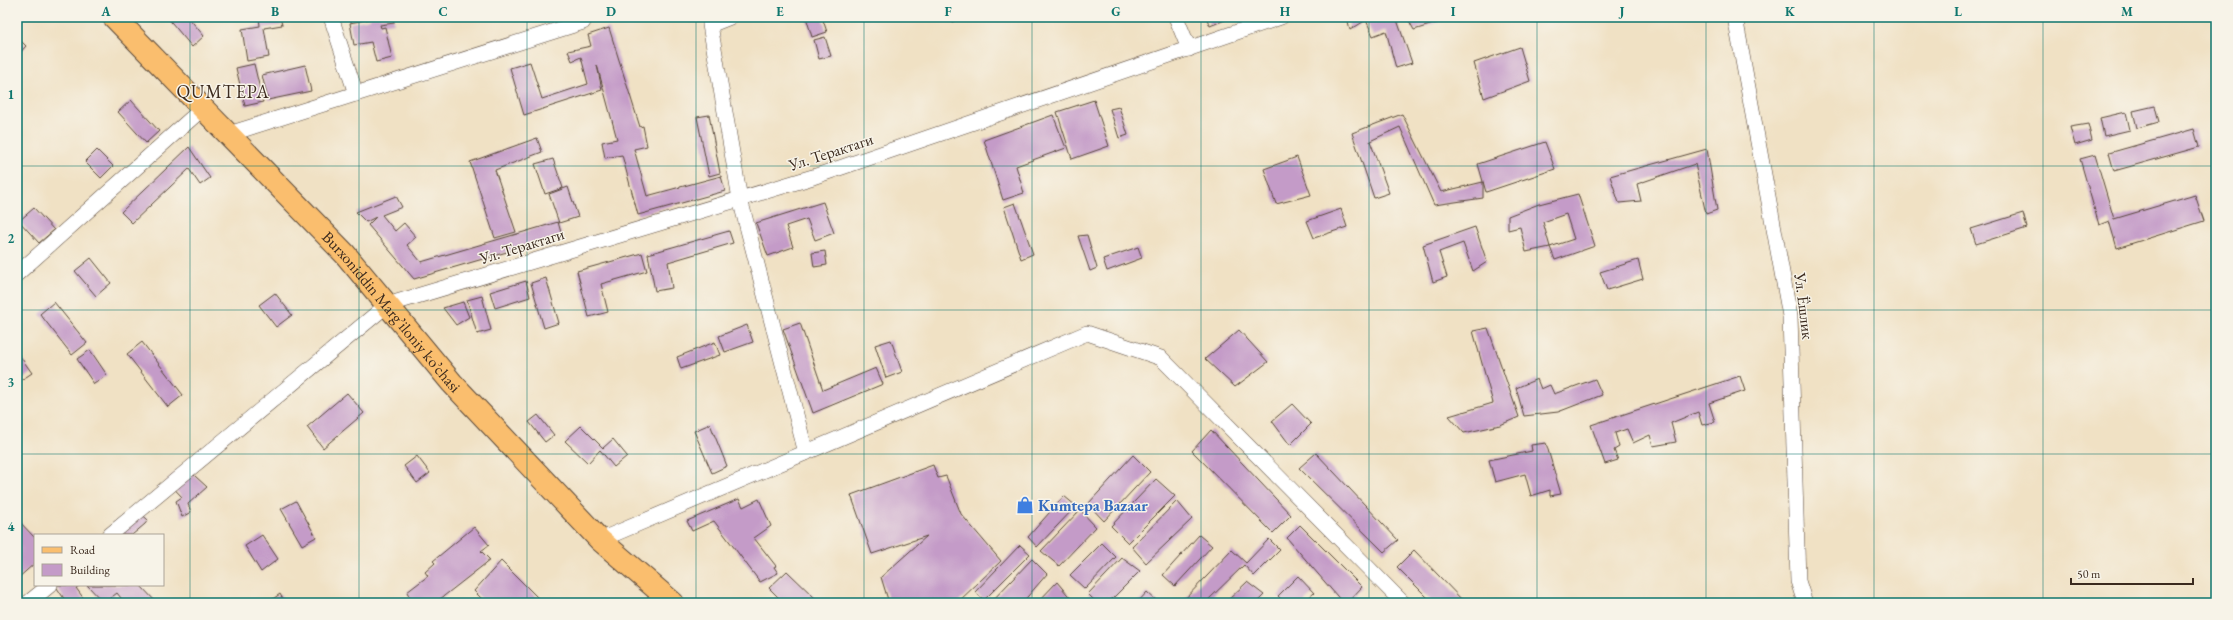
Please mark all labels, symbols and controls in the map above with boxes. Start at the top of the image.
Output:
text: A [100,3,111,20]
text: B [271,3,279,20]
text: C [438,3,448,20]
text: D [606,3,616,20]
text: E [776,3,784,20]
text: F [944,3,952,20]
text: G [1111,3,1121,20]
text: H [1280,3,1291,20]
text: I [1451,3,1456,20]
text: J [1618,3,1625,20]
text: K [1785,3,1796,20]
text: L [1954,3,1962,20]
text: M [2121,3,2133,20]
district label: QUMTEPA [176,80,270,103]
text: 1 [8,86,15,103]
street label: Ул. Терактаги [785,128,876,176]
street label: Ул. Терактаги [476,223,567,269]
street label: Burxoniddin Marg’iloniy ko’chasi [318,226,466,397]
text: 2 [8,230,15,247]
street label: Ул. Ёшлик [1789,270,1819,341]
text: 3 [8,374,15,391]
shop icon: Kumtepa Bazaar [1015,495,1035,515]
place label: Kumtepa Bazaar [1038,495,1148,516]
text: 4 [8,518,15,535]
legend [34,534,164,586]
text: Road [70,542,96,558]
scale bar [2071,560,2193,586]
text: Building [70,562,111,578]
text: 50 m [2077,566,2101,582]

